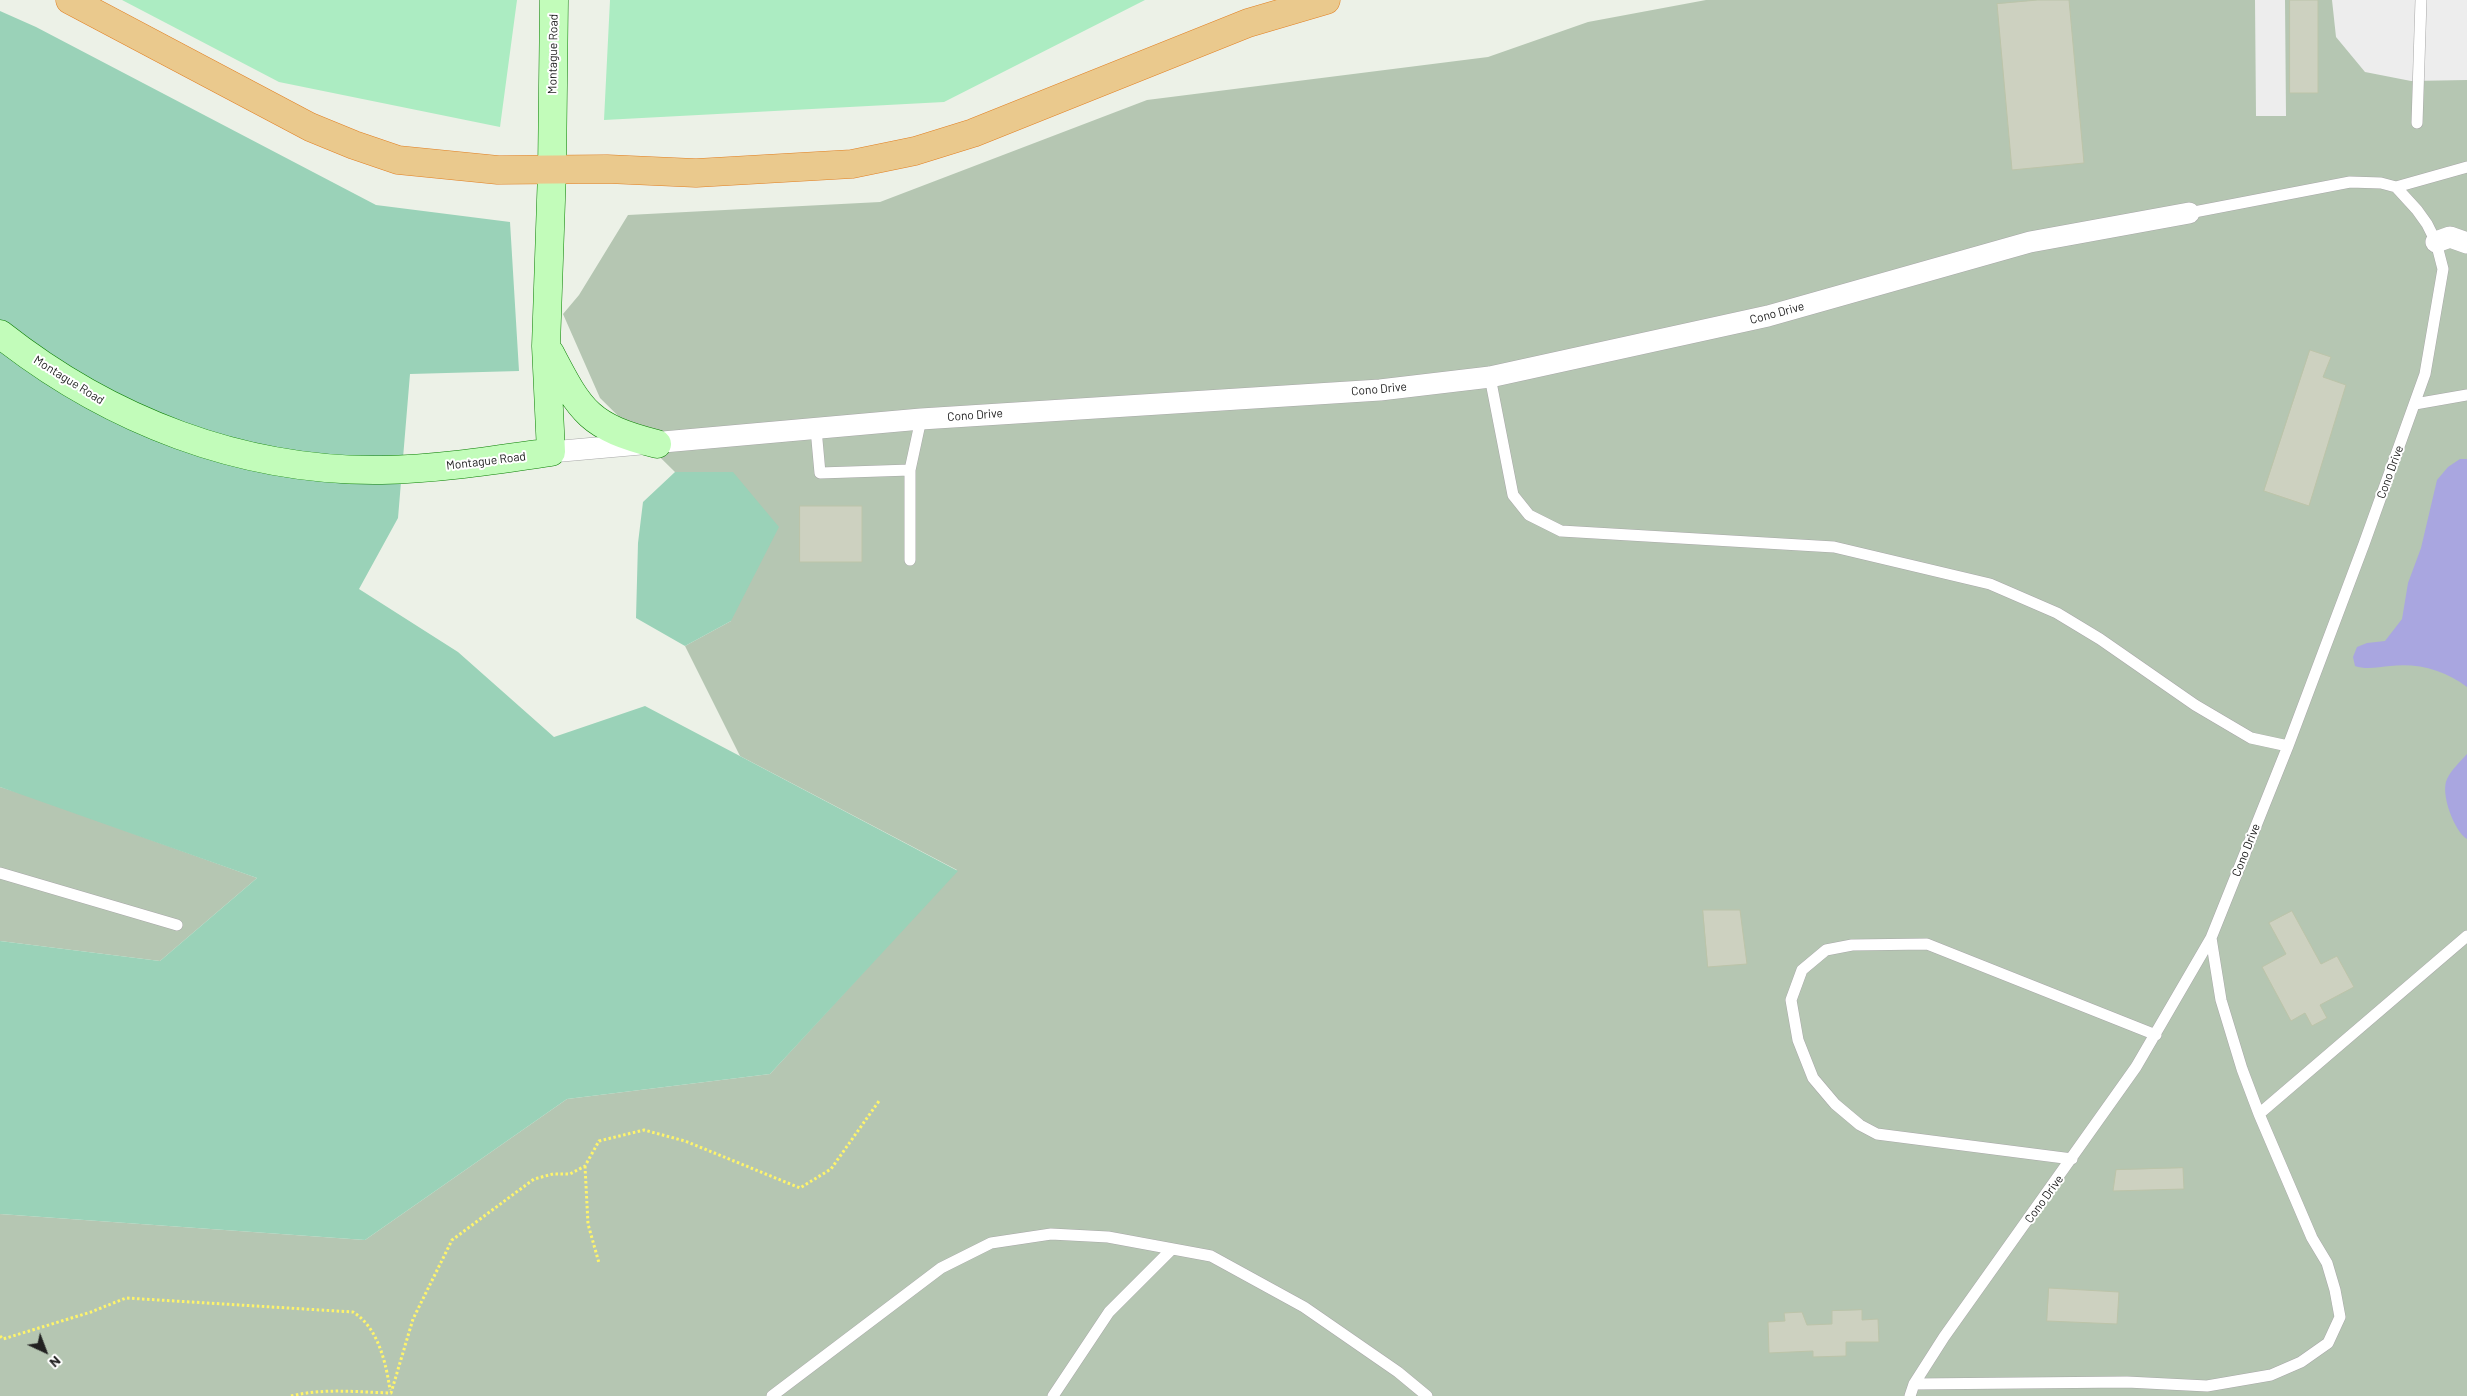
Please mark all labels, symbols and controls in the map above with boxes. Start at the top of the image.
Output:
street label: Montague Road [545,14,561,94]
street label: Cono Drive [1748,299,1806,327]
street label: Montague Road [31,353,107,407]
street label: Cono Drive [1351,379,1407,399]
street label: Cono Drive [947,406,1003,424]
street label: Cono Drive [2374,443,2406,501]
street label: Montague Road [445,449,527,473]
street label: Cono Drive [2229,821,2263,879]
street label: Cono Drive [2022,1172,2066,1226]
north arrow [20,1326,70,1376]
text: N [46,1353,65,1372]

